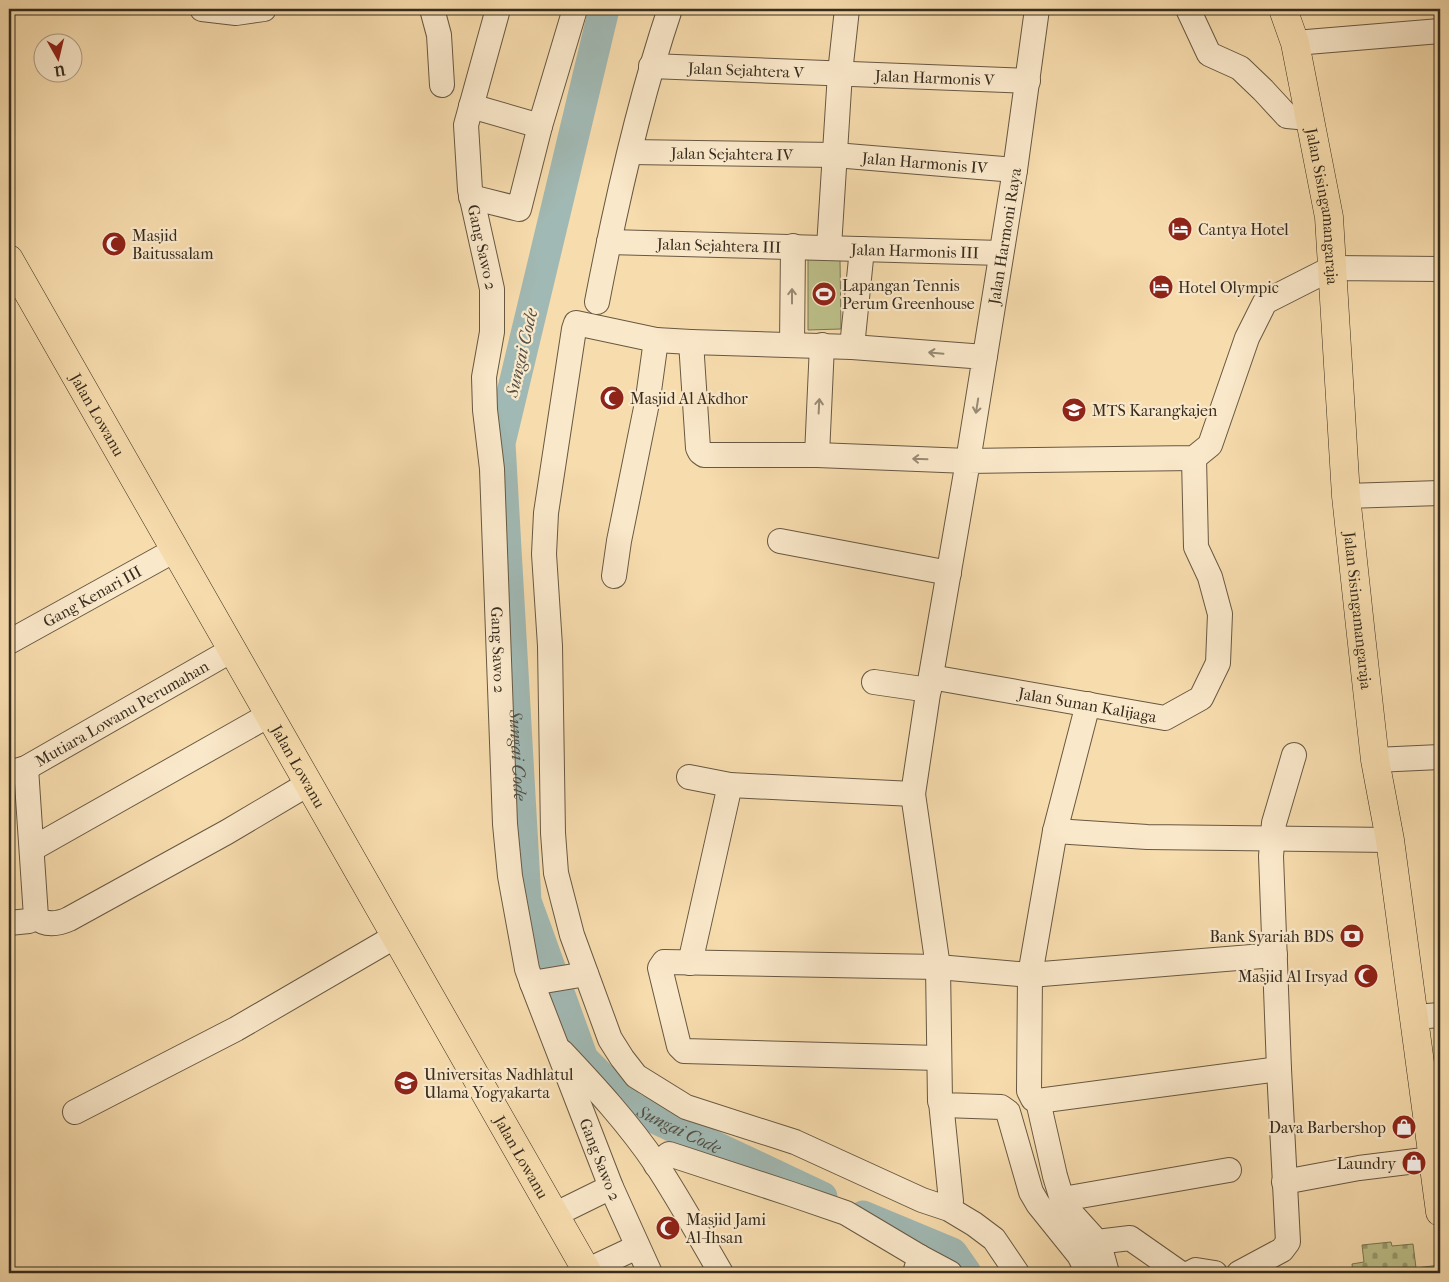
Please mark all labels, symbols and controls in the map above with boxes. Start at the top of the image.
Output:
north arrow [32,32,82,82]
street label: Jalan Sejahtera V [686,58,805,82]
text: U [53,61,67,80]
street label: Jalan Harmonis V [873,65,995,89]
street label: Jalan Sisingamangaraja [1302,124,1343,286]
street label: Jalan Sejahtera IV [669,143,794,164]
street label: Jalan Harmonis IV [859,148,989,177]
street label: Jalan Harmoni Raya [984,166,1025,308]
street label: Gang Sawo 2 [464,203,501,292]
hotel icon: Cantya Hotel [1167,216,1193,242]
place label: Cantya Hotel [1198,220,1289,239]
place label: Masjid Baitussalam [132,226,214,263]
mosque icon: Masjid Baitussalam [101,231,127,257]
street label: Jalan Sejahtera III [655,234,781,256]
street label: Jalan Harmonis III [849,239,979,262]
hotel icon: Hotel Olympic [1148,274,1174,300]
place label: Lapangan Tennis Perum Greenhouse [842,276,975,313]
place label: Hotel Olympic [1178,278,1279,297]
sports icon: Lapangan Tennis Perum Greenhouse [811,281,837,307]
one-way arrow [787,288,797,304]
water label: Sungai Code [501,306,543,400]
one-way arrow [928,349,944,358]
street label: Jalan Lowanu [66,368,129,459]
mosque icon: Masjid Al Akdhor [599,385,625,411]
place label: Masjid Al Akdhor [630,389,748,408]
one-way arrow [972,397,982,413]
school or university icon: MTS Karangkajen [1061,397,1087,423]
one-way arrow [814,398,824,414]
place label: MTS Karangkajen [1092,401,1218,420]
one-way arrow [912,454,928,464]
street label: Jalan Sisingamangaraja [1340,529,1377,691]
street label: Gang Kenari III [39,561,145,631]
street label: Gang Sawo 2 [488,606,510,694]
street label: Mutiara Lowanu Perumahan [32,656,212,770]
street label: Jalan Sunan Kalijaga [1015,683,1159,726]
water label: Sungai Code [505,708,531,802]
street label: Jalan Lowanu [266,720,330,811]
bank icon: Bank Syariah BDS [1339,923,1365,949]
place label: Bank Syariah BDS [1209,927,1334,946]
mosque icon: Masjid Al Irsyad [1353,963,1379,989]
place label: Masjid Al Irsyad [1238,967,1348,986]
place label: Universitas Nadhlatul Ulama Yogyakarta [424,1065,574,1102]
school or university icon: Universitas Nadhlatul Ulama Yogyakarta [393,1070,419,1096]
water label: Sungai Code [633,1100,725,1159]
street label: Jalan Lowanu [490,1110,553,1202]
shop icon: Dava Barbershop [1391,1114,1417,1140]
street label: Gang Sawo 2 [576,1115,625,1203]
place label: Dava Barbershop [1269,1118,1386,1137]
shop icon: Laundry [1401,1150,1427,1176]
place label: Laundry [1337,1154,1396,1173]
place label: Masjid Jami Al-Ihsan [685,1210,766,1247]
mosque icon: Masjid Jami Al-Ihsan [655,1215,681,1241]

